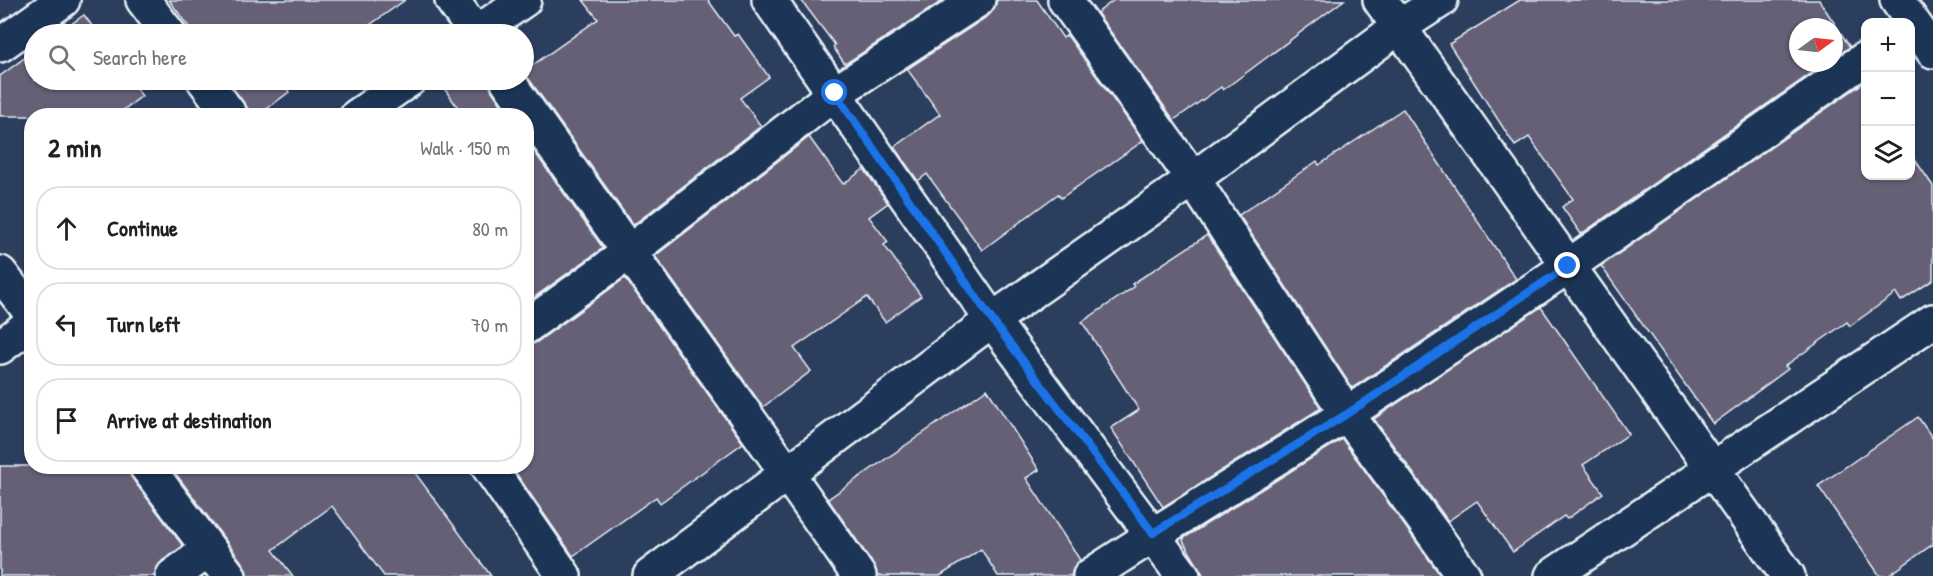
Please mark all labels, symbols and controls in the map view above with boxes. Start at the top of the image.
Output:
north arrow [1789,18,1843,72]
map controls [1861,18,1915,180]
button: + [1861,18,1915,72]
search box [24,24,534,90]
icon: search [45,41,78,74]
text: Search here [93,42,187,72]
button: − [1861,72,1915,126]
route start [821,79,847,105]
button: layers [1861,126,1915,180]
text: 2 min [48,130,101,165]
text: Walk · 150 m [420,134,510,161]
icon: ahead [50,212,83,245]
text: Continue [107,213,178,243]
text: 80 m [472,215,508,242]
route end [1554,252,1580,278]
icon: left [50,308,83,341]
text: Turn left [107,309,180,339]
text: 70 m [471,311,508,338]
icon: arrive [50,404,83,437]
text: Arrive at destination [107,405,272,435]

